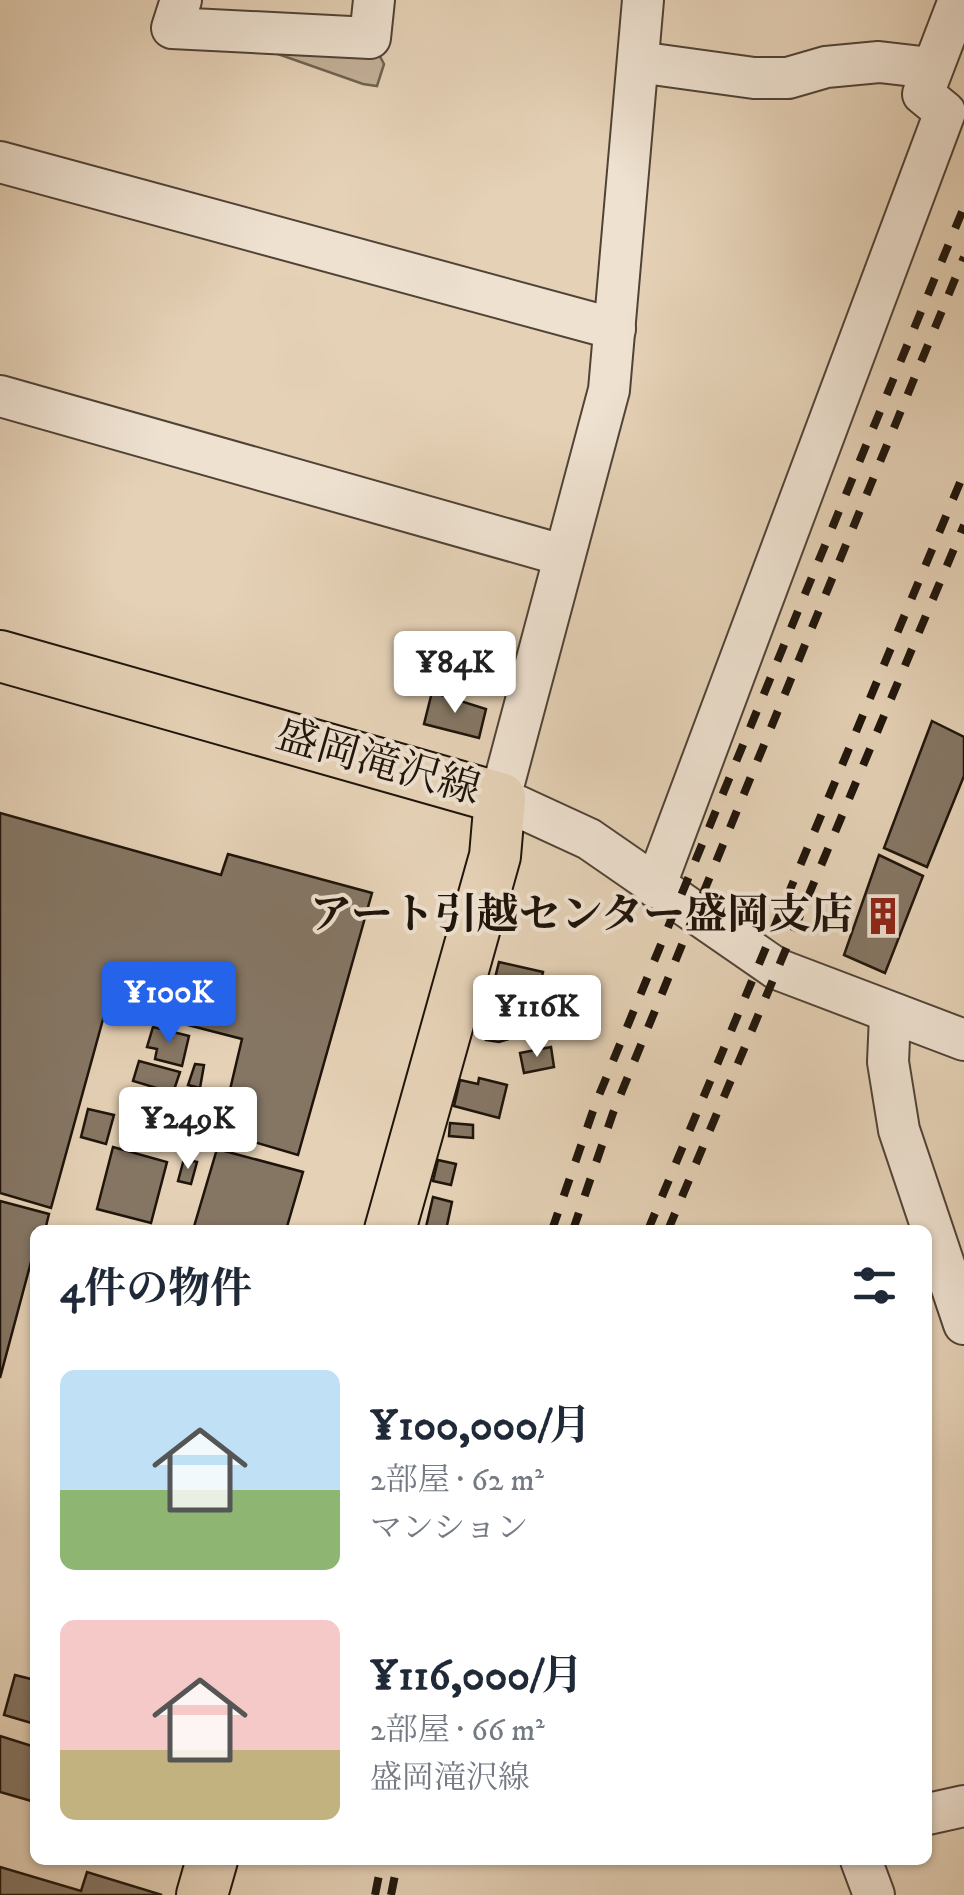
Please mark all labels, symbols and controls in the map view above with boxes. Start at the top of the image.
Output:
pin: ¥84K [396,631,514,716]
text: ¥84K [416,643,494,683]
street label: 盛岡滝沢線 [270,709,486,817]
place label: アート引越センター盛岡支店 [310,890,853,942]
building icon: アート引越センター盛岡支店 [862,895,904,937]
pin: ¥100K [99,961,239,1046]
text: ¥100K [124,973,214,1013]
pin: ¥116K [467,975,607,1060]
text: ¥116K [495,987,579,1027]
pin: ¥249K [118,1087,258,1172]
text: ¥249K [141,1099,235,1139]
icon: filters [847,1258,902,1313]
text: 4件の物件 [60,1264,252,1316]
text: ¥100,000/月 [370,1401,591,1453]
icon: home [140,1410,260,1530]
text: 2部屋 · 62 m² [370,1461,544,1501]
text: マンション [370,1509,529,1549]
text: ¥116,000/月 [370,1651,583,1703]
icon: home [140,1660,260,1780]
text: 2部屋 · 66 m² [370,1711,545,1751]
text: 盛岡滝沢線 [370,1759,530,1799]

